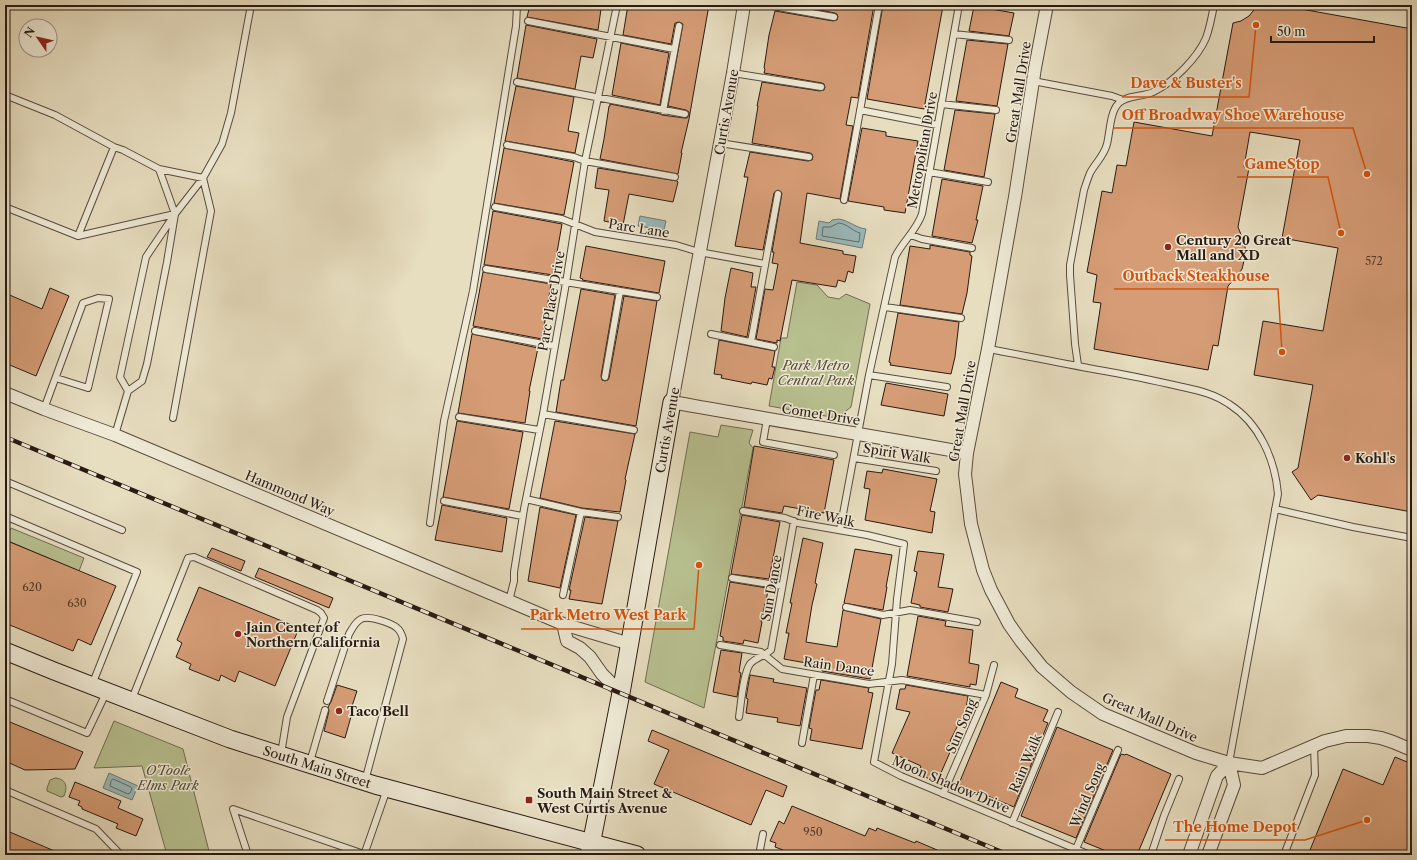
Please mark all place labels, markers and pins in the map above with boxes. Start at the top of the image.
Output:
callout: Dave & Buster's [1122,71,1249,97]
callout: Off Broadway Shoe Warehouse [1113,102,1353,128]
callout: GameStop [1237,151,1328,177]
place label: Century 20 Great Mall and XD [1176,232,1292,263]
marker: Century 20 Great Mall and XD [1163,242,1173,252]
callout: Outback Steakhouse [1114,263,1278,289]
place label: Kohl's [1355,450,1396,466]
marker: Kohl's [1342,453,1352,463]
callout: Park Metro West Park [521,603,694,629]
place label: Jain Center of Northern California [244,619,381,650]
marker: Jain Center of Northern California [233,629,243,639]
place label: Taco Bell [347,703,409,719]
marker: Taco Bell [334,706,344,716]
place label: South Main Street & West Curtis Avenue [536,785,672,816]
marker: South Main Street & West Curtis Avenue [524,795,534,805]
callout: The Home Depot [1165,814,1305,840]

